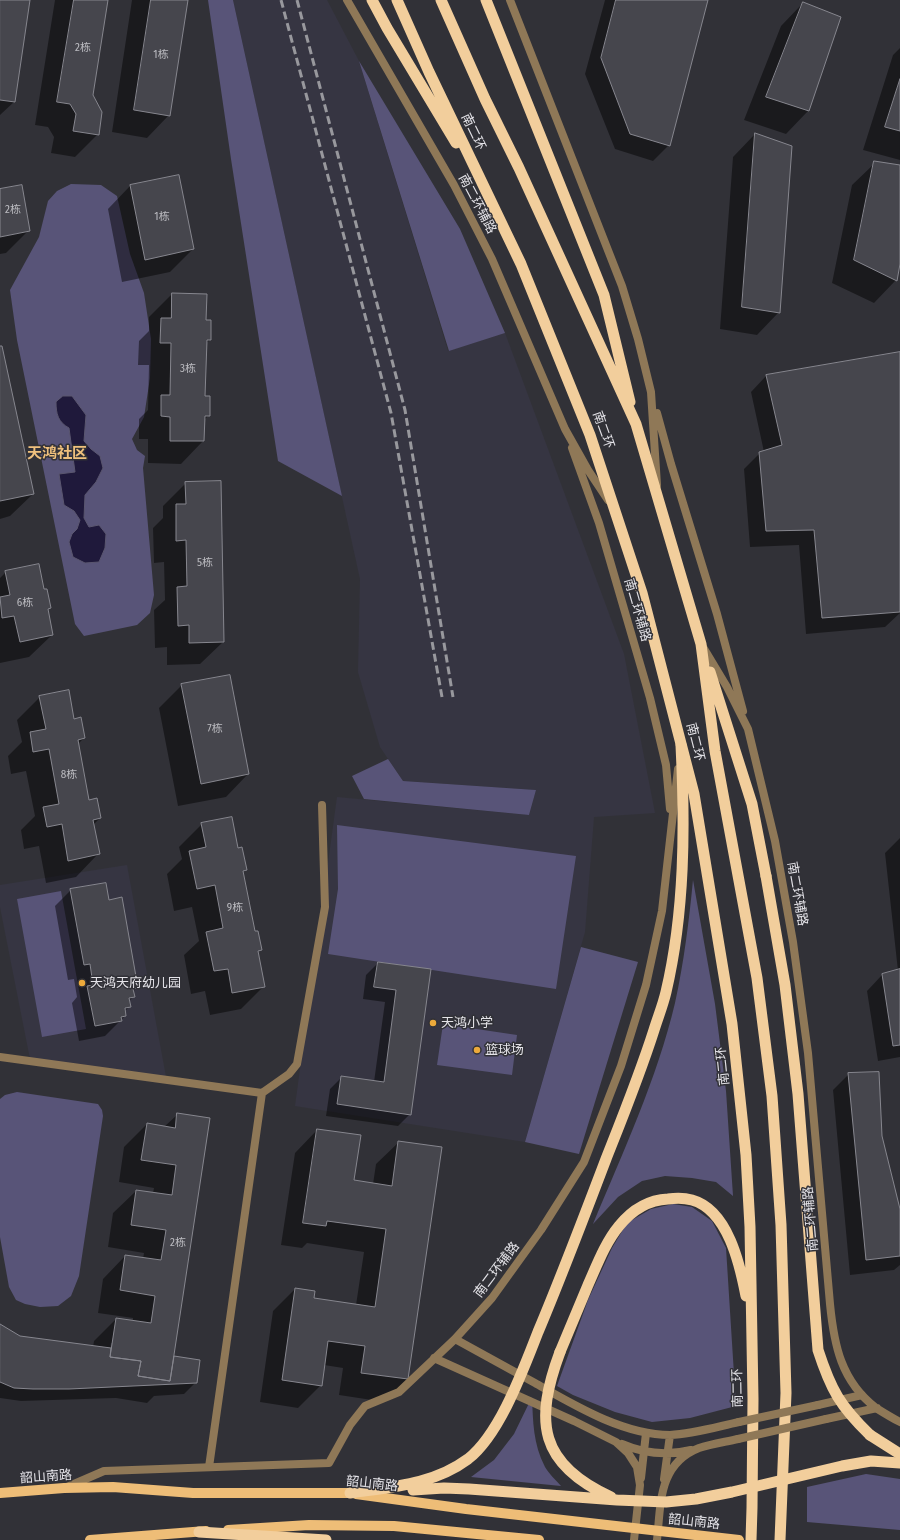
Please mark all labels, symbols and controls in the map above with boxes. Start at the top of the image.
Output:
house number: 2栋 [75,41,91,55]
house number: 1栋 [153,48,169,62]
street label: 南二环 [457,111,489,153]
street label: 南二环辅路 [455,172,499,236]
house number: 2栋 [5,203,21,217]
house number: 1栋 [154,210,170,224]
house number: 3栋 [180,362,196,376]
street label: 南二环 [589,409,617,451]
district label: 天鸿社区 [27,445,87,463]
house number: 5栋 [197,556,213,570]
street label: 南二环辅路 [621,577,653,643]
house number: 6栋 [17,596,33,610]
street label: 南二环 [683,721,707,763]
house number: 7栋 [207,722,223,736]
house number: 8栋 [61,768,77,782]
street label: 南二环辅路 [784,861,810,927]
house number: 9栋 [227,901,243,915]
place label: 天鸿天府幼儿园 [90,975,181,991]
marker: 天鸿天府幼儿园 [77,978,87,988]
place label: 天鸿小学 [441,1015,493,1031]
marker: 天鸿小学 [428,1018,438,1028]
place label: 篮球场 [485,1042,524,1058]
marker: 篮球场 [472,1045,482,1055]
street label: 南二环 [713,1046,733,1086]
street label: 南二环辅路 [800,1186,822,1252]
house number: 2栋 [170,1236,186,1250]
street label: 南二环辅路 [471,1239,523,1301]
street label: 南二环 [730,1368,746,1408]
street label: 韶山南路 [20,1467,72,1487]
street label: 韶山南路 [345,1474,399,1494]
street label: 韶山南路 [667,1512,721,1532]

